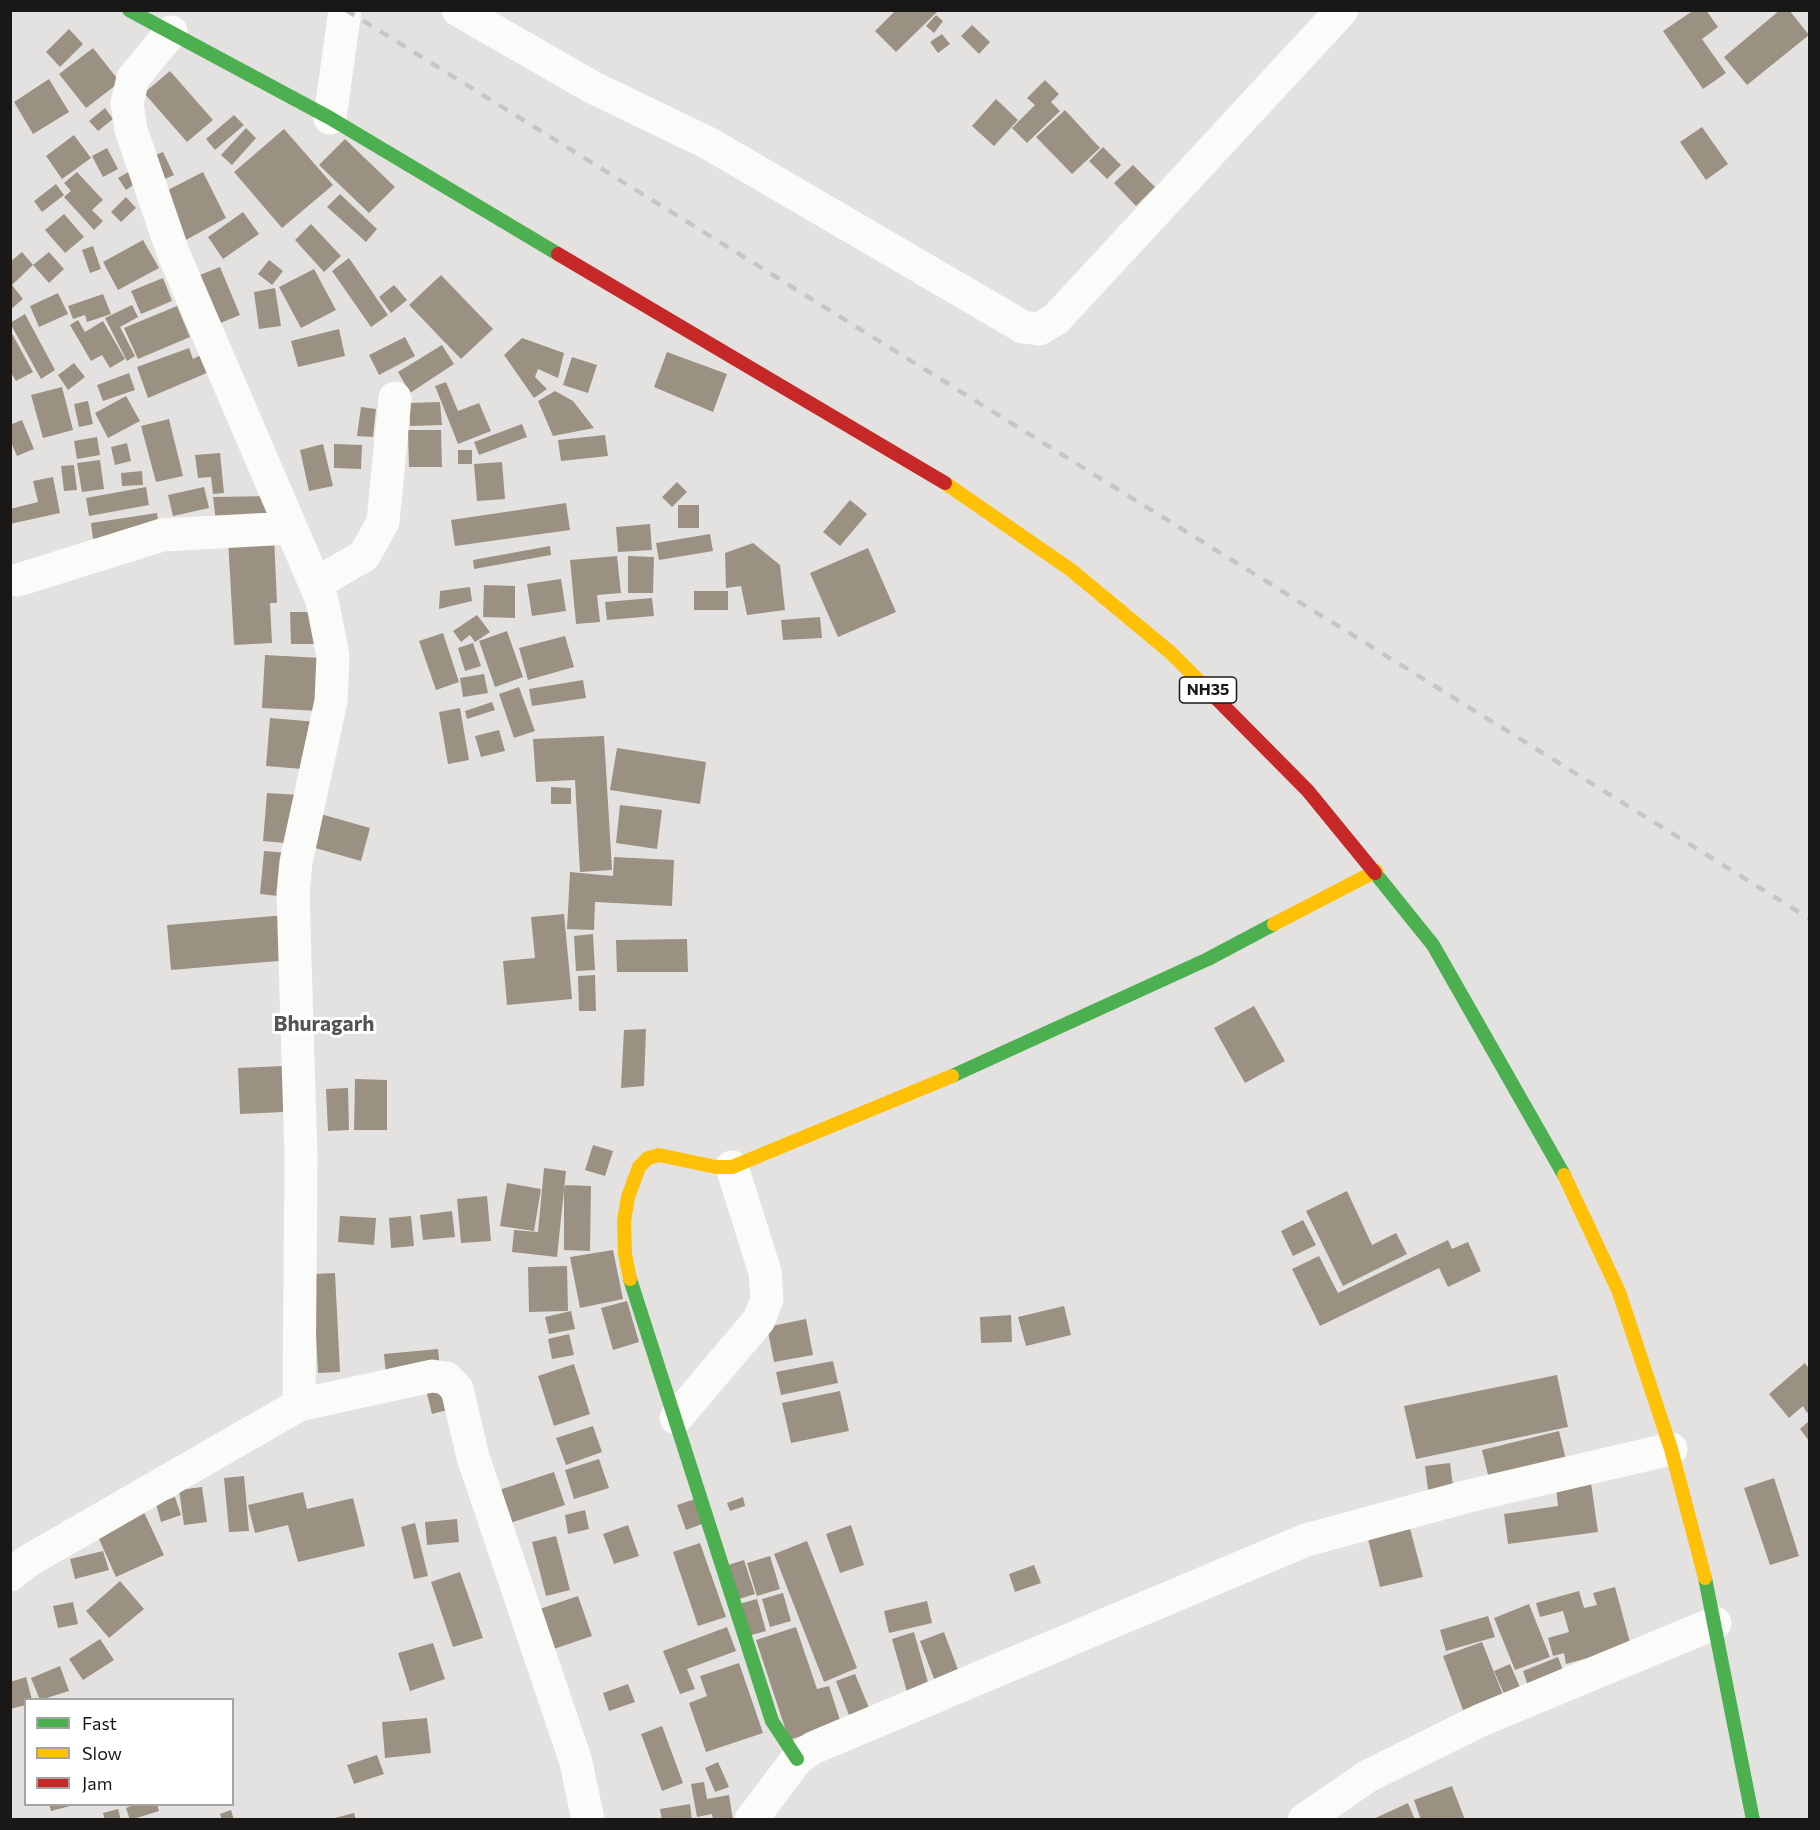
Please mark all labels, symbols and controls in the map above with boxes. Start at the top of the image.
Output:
road number: NH35 [1180,677,1236,703]
district label: Bhuragarh [274,1011,374,1037]
legend [24,1698,234,1806]
text: Fast [82,1712,117,1734]
text: Slow [82,1742,122,1764]
text: Jam [82,1772,112,1794]

